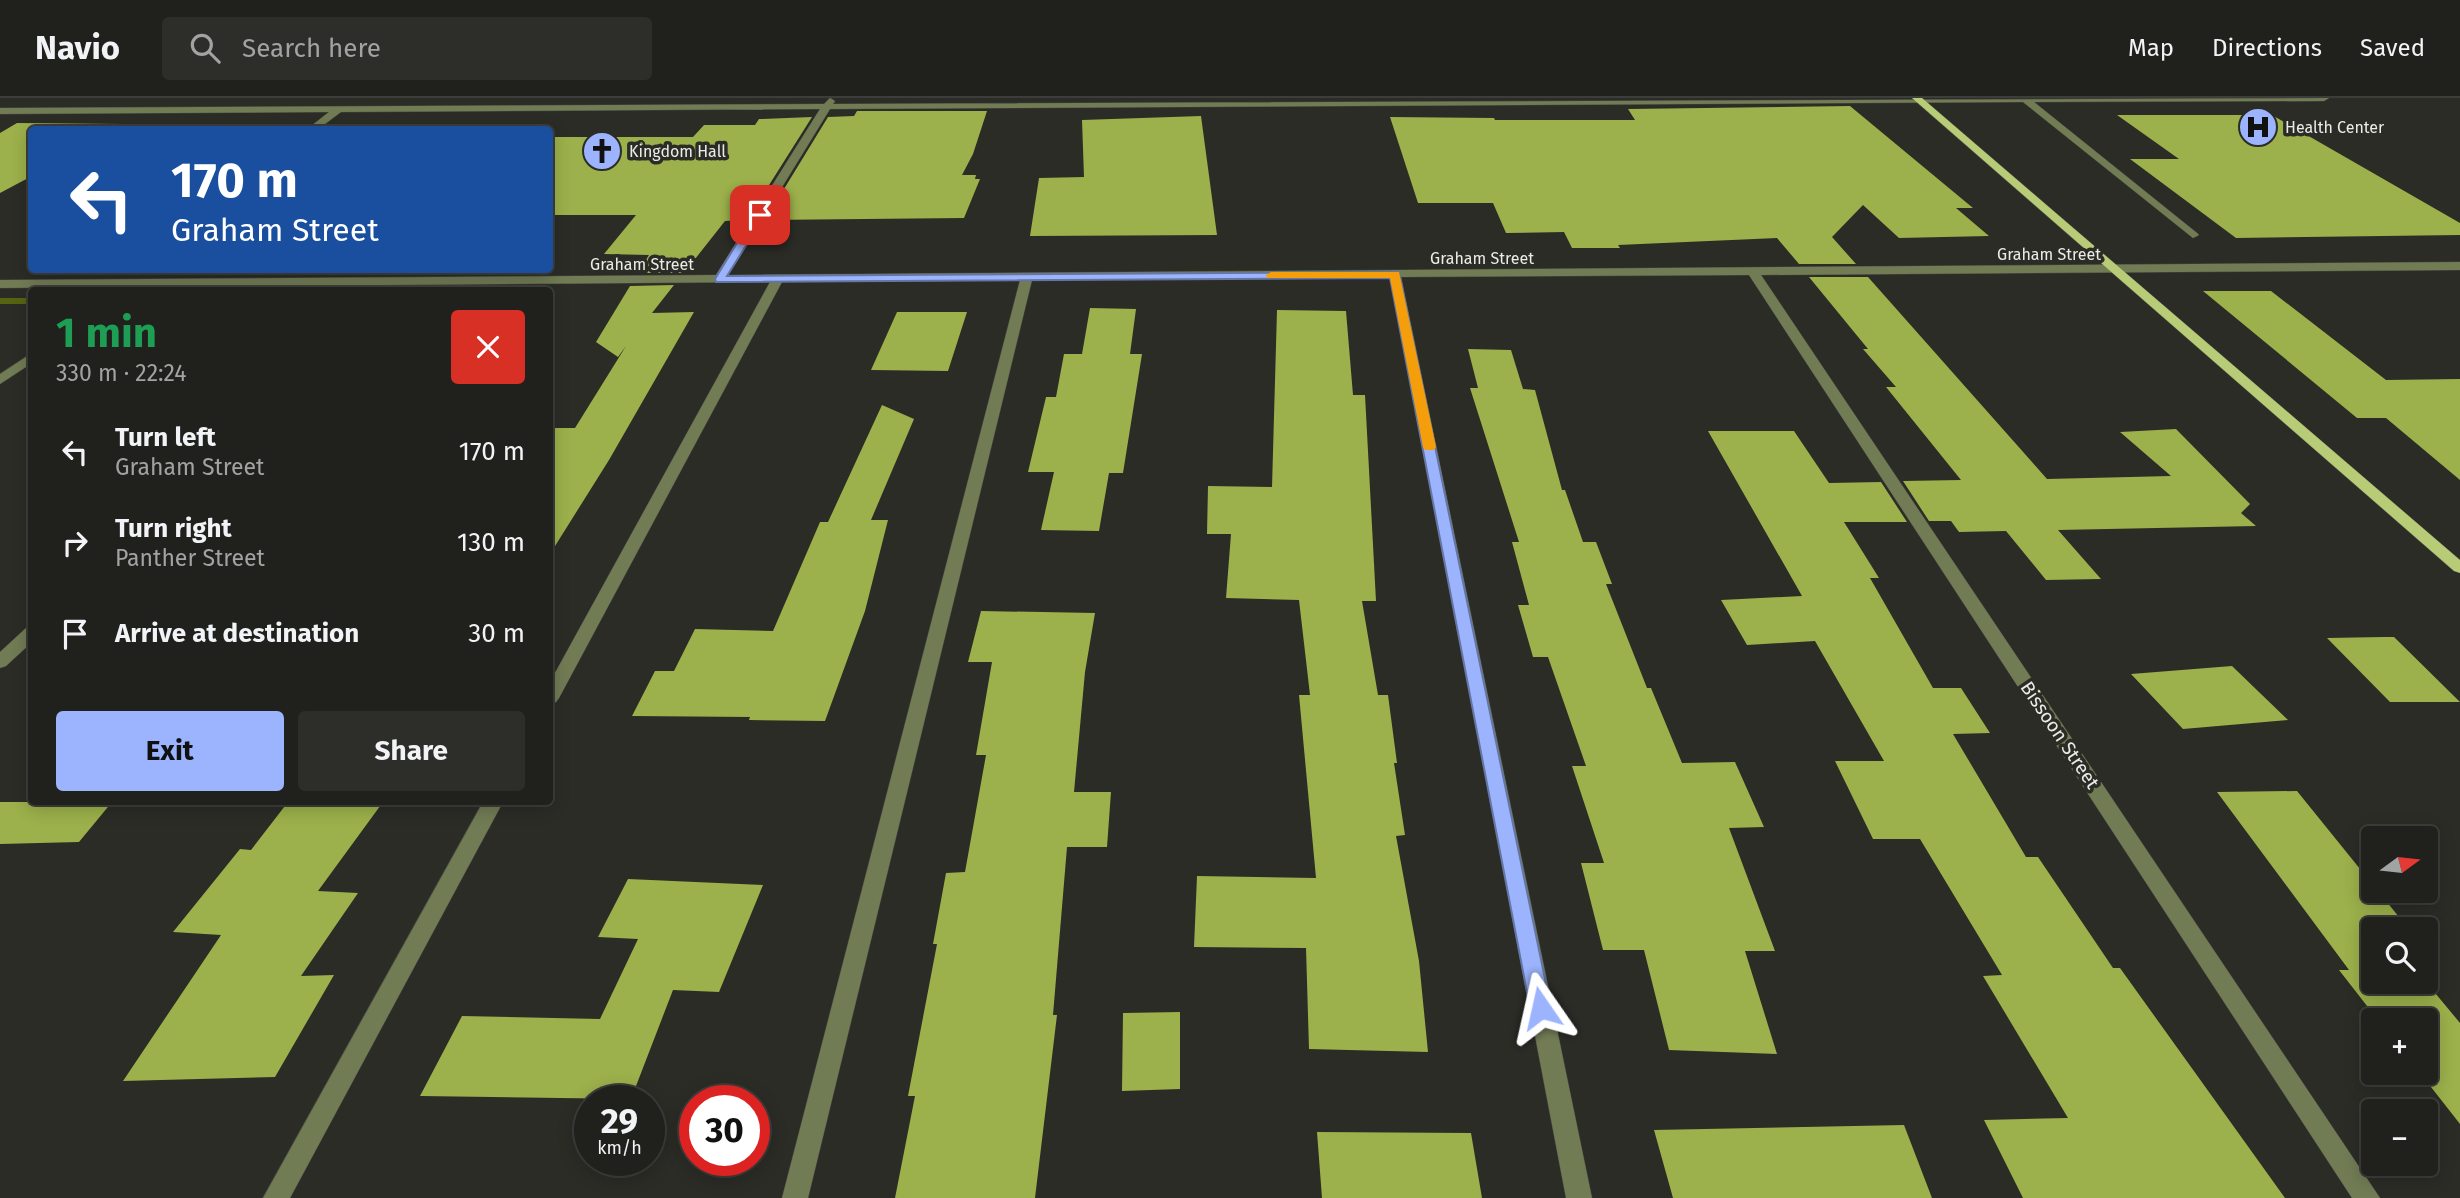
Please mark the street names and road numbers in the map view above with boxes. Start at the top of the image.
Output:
street label: Graham Street [1997,245,2101,264]
street label: Graham Street [1430,249,1534,268]
street label: Graham Street [590,255,694,274]
street label: Bissoon Street [2016,677,2104,793]

